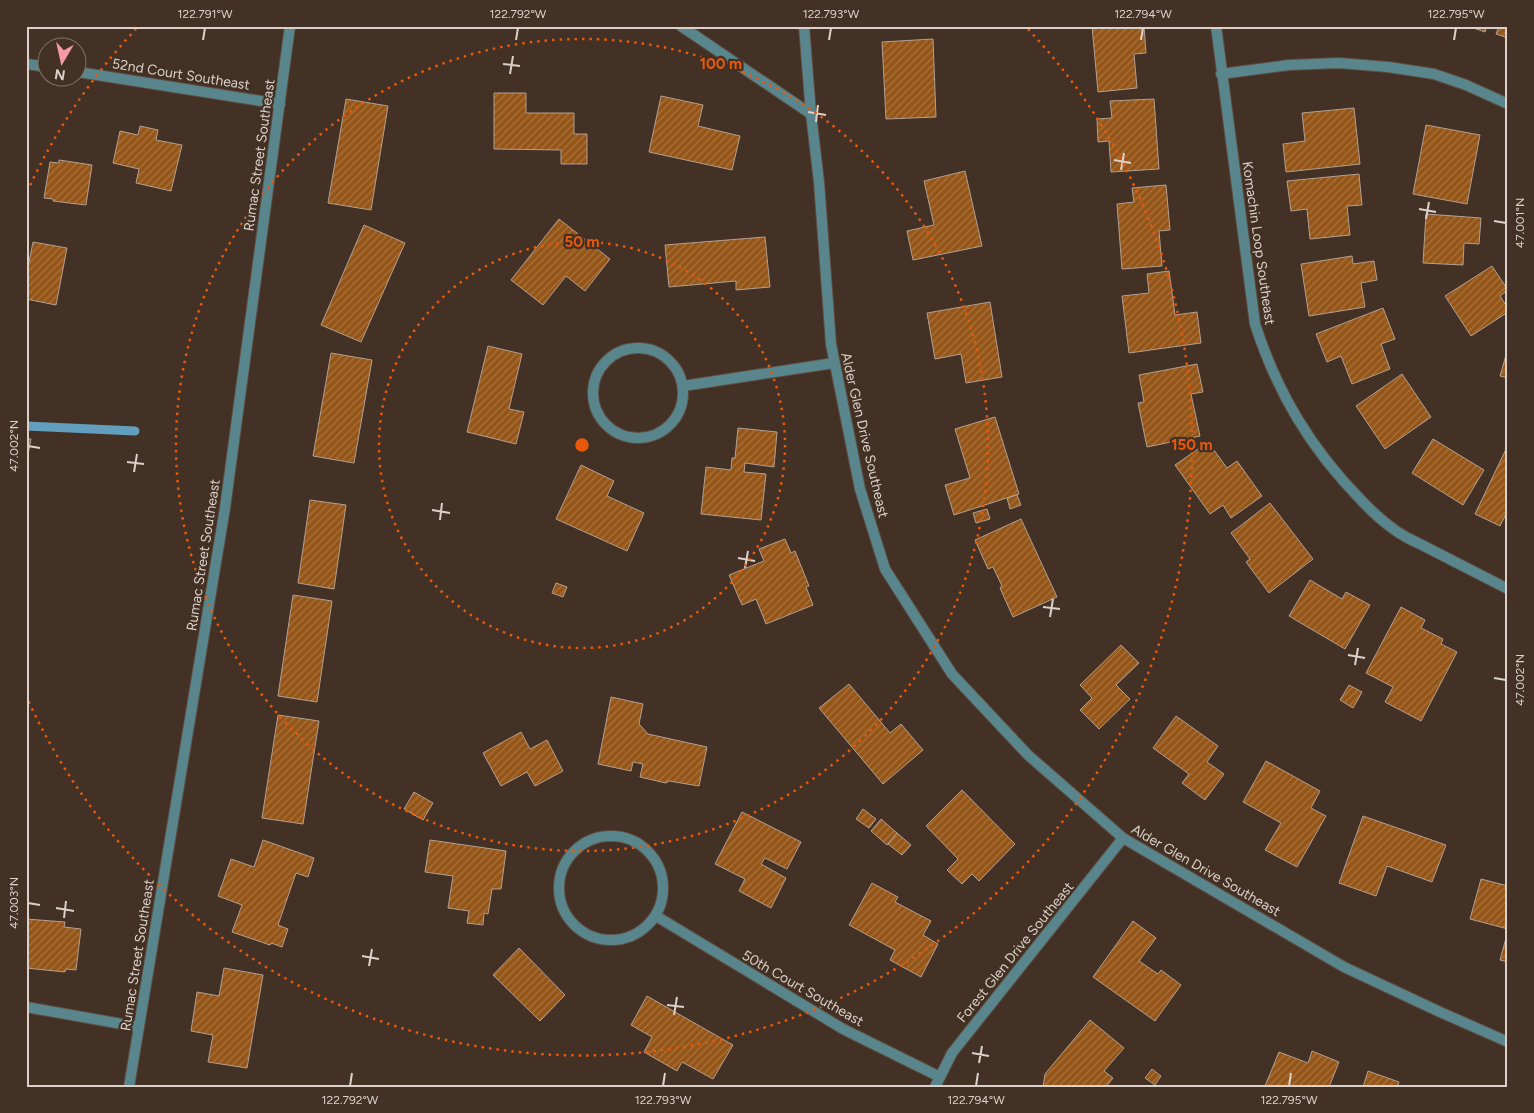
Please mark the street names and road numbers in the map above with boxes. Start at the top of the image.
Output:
street label: 52nd Court Southeast [111,55,251,94]
street label: Rumac Street Southeast [240,78,279,232]
street label: Komachin Loop Southeast [1239,160,1278,326]
street label: Alder Glen Drive Southeast [837,351,892,520]
street label: Rumac Street Southeast [183,478,224,632]
street label: Alder Glen Drive Southeast [1128,821,1283,920]
street label: Rumac Street Southeast [117,878,158,1032]
street label: Forest Glen Drive Southeast [953,879,1077,1026]
street label: 50th Court Southeast [739,947,866,1030]

